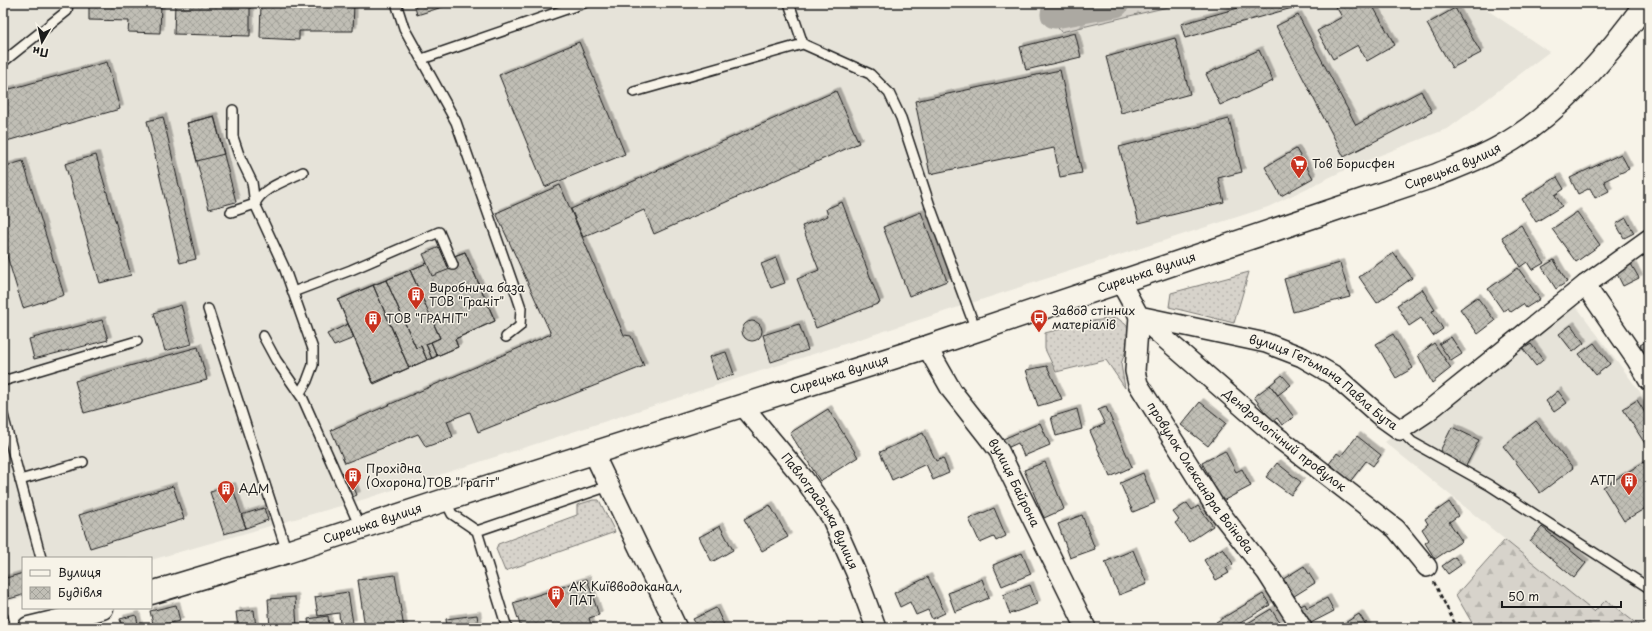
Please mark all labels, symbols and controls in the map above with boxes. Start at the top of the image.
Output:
north arrow [22,22,62,62]
text: Пн [31,43,50,62]
street label: Сирецька вулиця [1402,138,1504,193]
supermarket icon: Тов Борисфен [1289,154,1309,179]
place label: Тов Борисфен [1312,154,1395,172]
street label: Сирецька вулиця [1095,247,1198,297]
place label: Виробнича база ТОВ "Граніт" [429,278,525,310]
building icon: Виробнича база ТОВ "Граніт" [406,285,426,310]
place label: Завод стінних матеріалів [1052,301,1135,333]
bus stop icon: Завод стінних матеріалів [1029,308,1049,333]
building icon: ТОВ "ГРАНІТ" [363,309,383,334]
place label: ТОВ "ГРАНІТ" [386,309,468,327]
street label: вулиця Гетьмана Павла Бута [1247,330,1402,434]
street label: Сирецька вулиця [787,350,891,398]
street label: Дендрологічний провулок [1219,383,1351,496]
street label: провулок Олександра Воїнова [1143,398,1259,557]
street label: вулиця Байрона [984,434,1045,530]
street label: Павлоградська вулиця [778,448,863,572]
place label: Прохідна (Охорона)ТОВ "Грагіт" [366,459,500,491]
building icon: Прохідна (Охорона)ТОВ "Грагіт" [343,466,363,491]
place label: АТП [1590,471,1616,489]
building icon: АТП [1619,471,1639,496]
building icon: АДМ [216,479,236,504]
place label: АДМ [239,479,269,497]
street label: Сирецька вулиця [320,498,424,548]
legend [22,557,152,609]
text: Вулиця [58,563,101,581]
place label: АК Київводоканал, ПАТ [569,577,683,609]
text: Будівля [58,583,103,601]
scale bar [1502,583,1621,609]
building icon: АК Київводоканал, ПАТ [546,584,566,609]
text: 50 m [1508,587,1539,605]

